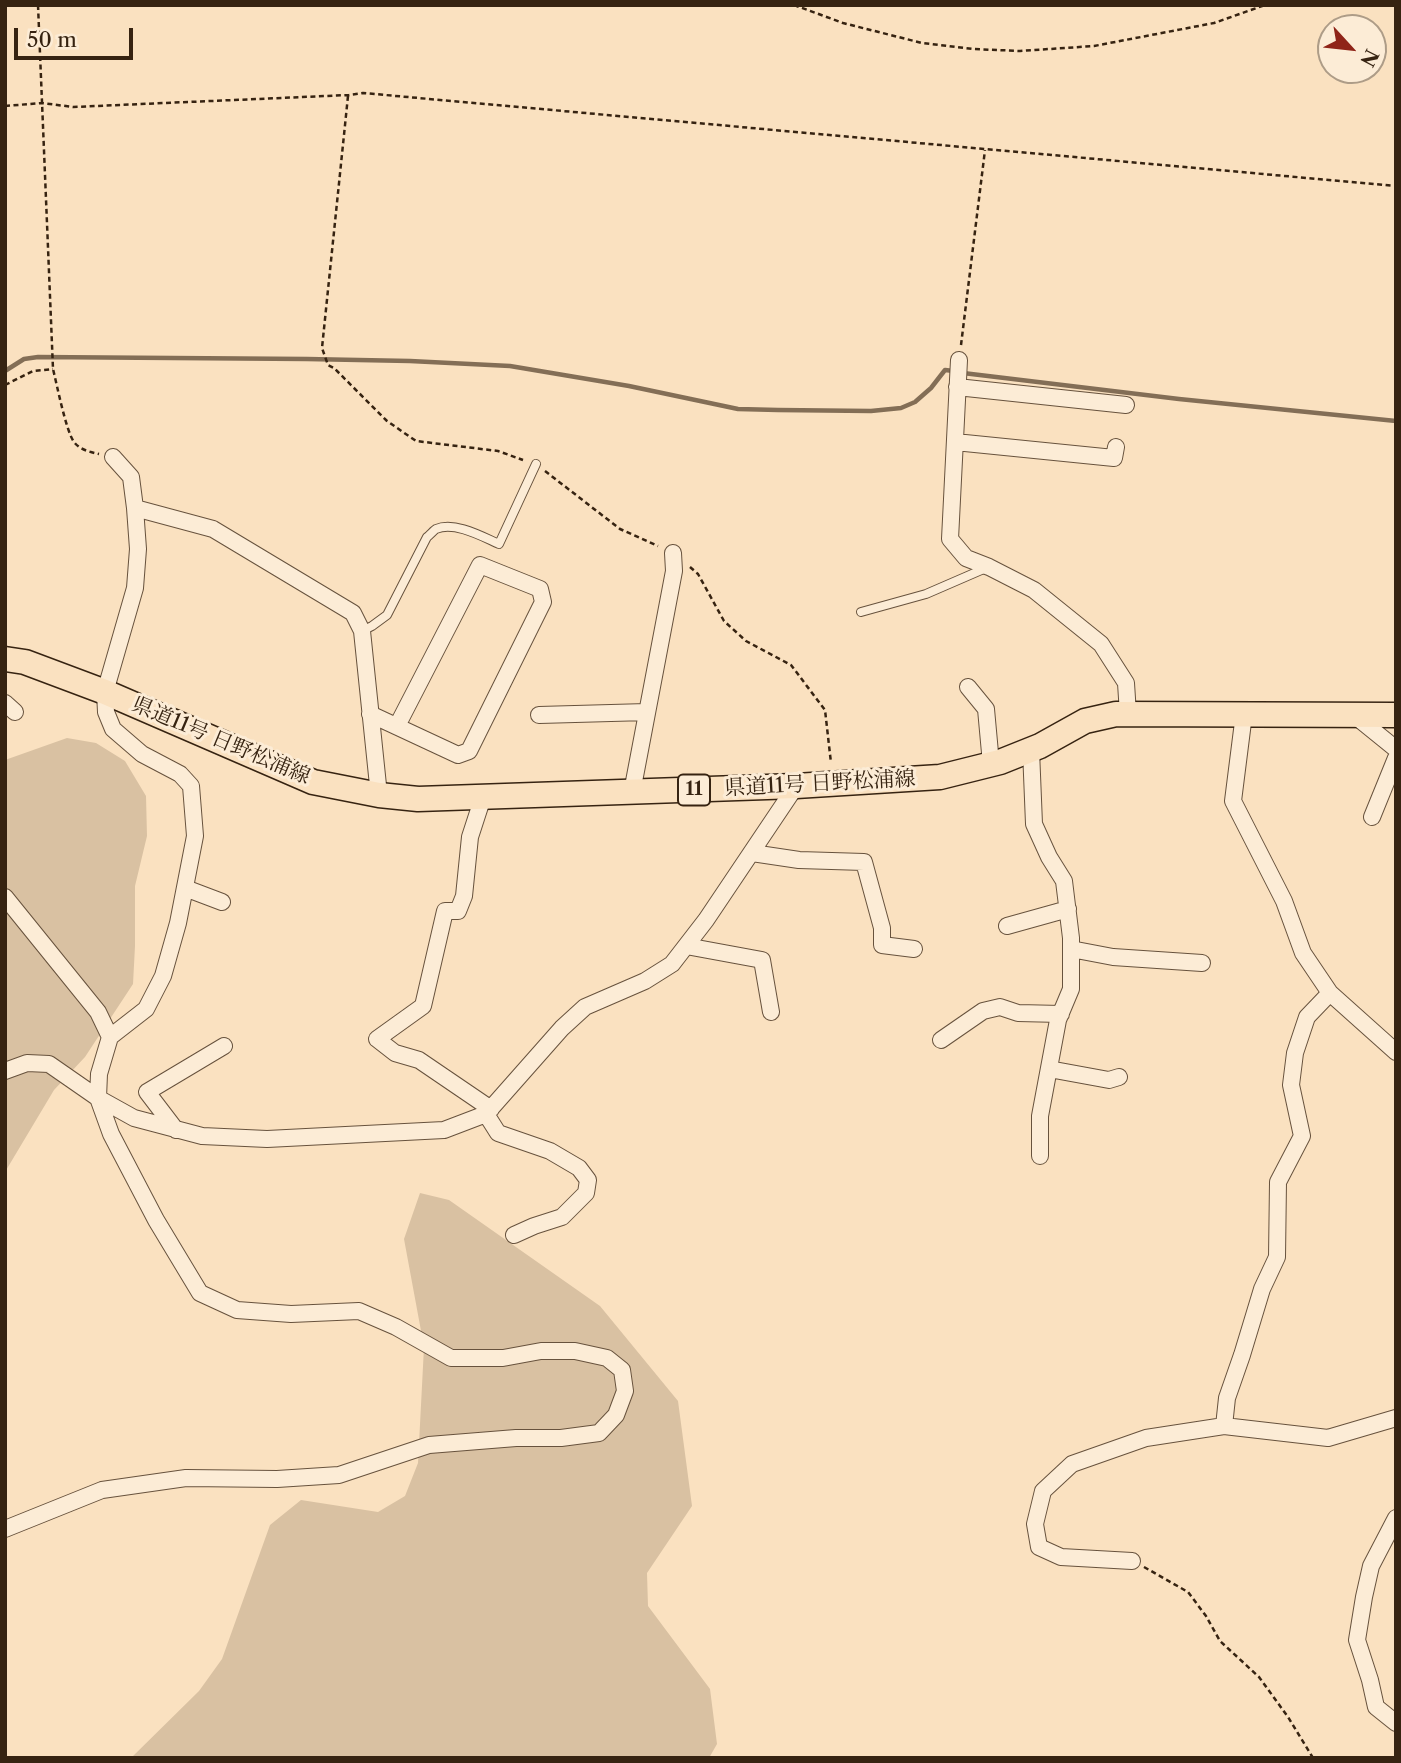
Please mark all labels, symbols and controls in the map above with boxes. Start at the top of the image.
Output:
scale bar [18,14,136,58]
north arrow [1317,14,1387,84]
text: 50 m [27,27,77,52]
text: N [1355,45,1383,70]
street label: 県道11号 日野松浦線 [128,692,314,790]
street label: 県道11号 日野松浦線 [724,766,916,802]
road number: 11 [678,775,710,806]

